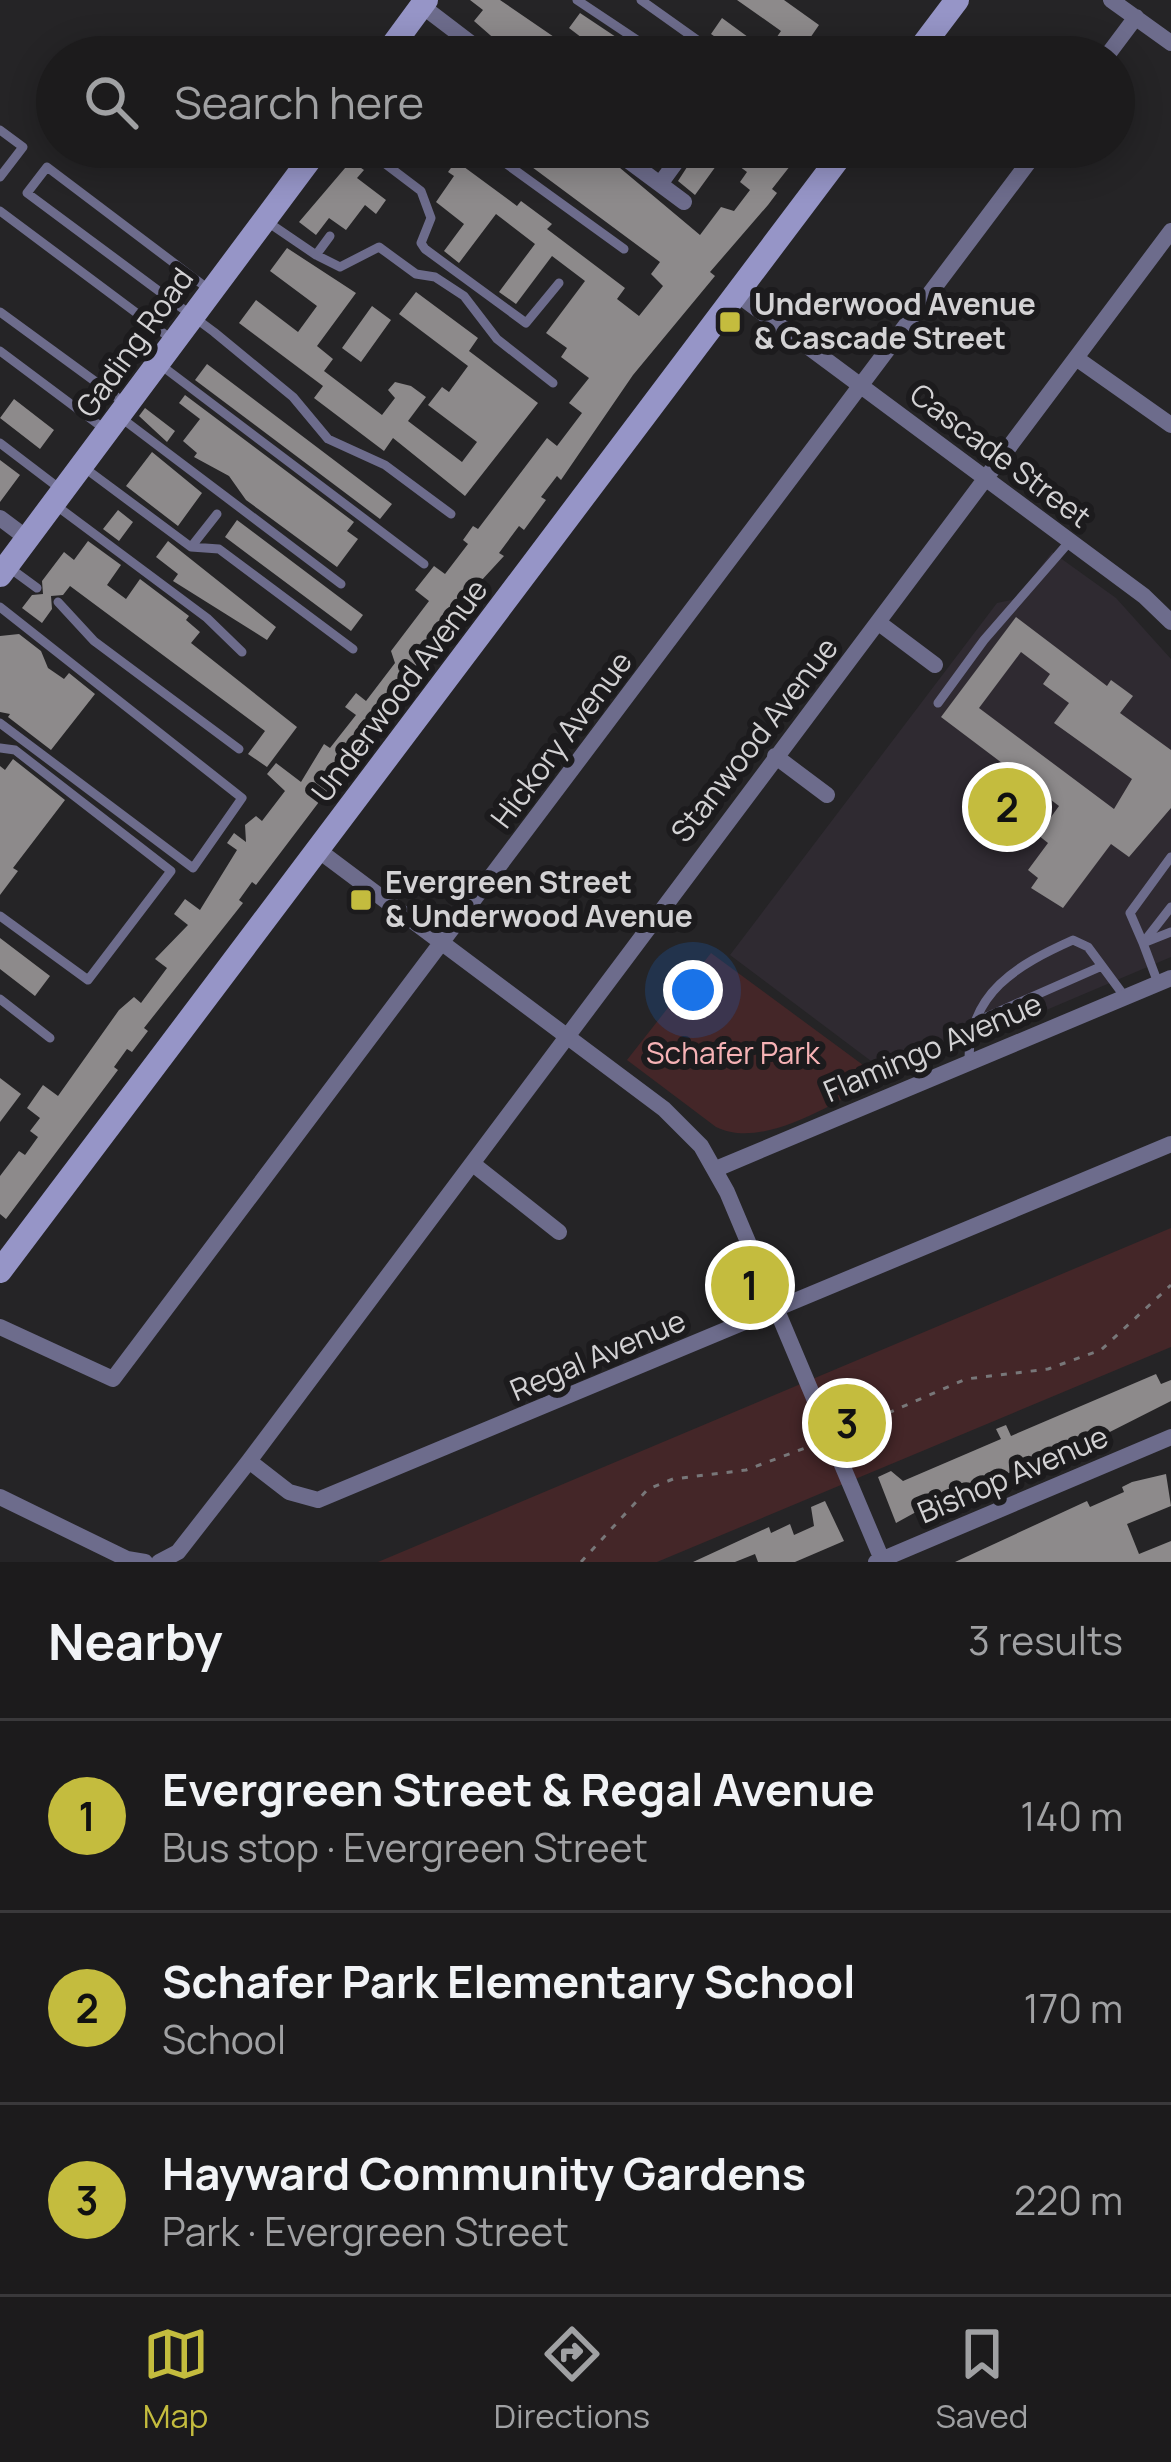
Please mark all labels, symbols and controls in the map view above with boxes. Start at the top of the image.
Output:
search box [36,36,1135,168]
icon: search [78,69,144,135]
text: Search here [174,71,424,133]
street label: Gading Road [66,259,202,425]
place label: Underwood Avenue & Cascade Street [754,283,1036,358]
marker: Underwood Avenue & Cascade Street [717,309,743,335]
street label: Cascade Street [902,373,1100,536]
street label: Underwood Avenue [301,570,496,810]
street label: Stanwood Avenue [661,628,847,850]
street label: Hickory Avenue [481,642,641,836]
pin: 2 [968,762,1046,852]
place label: Evergreen Street & Underwood Avenue [385,861,693,936]
marker: Evergreen Street & Underwood Avenue [348,887,374,913]
your location [663,960,723,1020]
street label: Flamingo Avenue [817,982,1048,1111]
park label: Schafer Park [646,1032,821,1073]
pin: 1 [711,1240,789,1330]
street label: Regal Avenue [504,1299,691,1410]
pin: 3 [808,1378,886,1468]
street label: Bishop Avenue [911,1415,1114,1532]
text: Nearby [48,1606,223,1675]
text: 3 results [968,1613,1123,1667]
text: Evergreen Street & Regal Avenue [162,1758,875,1820]
text: 1 [78,1789,96,1843]
text: 140 m [1020,1789,1123,1843]
text: Bus stop · Evergreen Street [162,1820,648,1874]
text: Schafer Park Elementary School [162,1950,856,2012]
text: 2 [75,1981,99,2035]
text: 170 m [1024,1981,1123,2035]
text: School [162,2012,286,2066]
text: Hayward Community Gardens [162,2142,806,2204]
text: 3 [76,2173,98,2227]
text: 220 m [1014,2173,1123,2227]
text: Park · Evergreen Street [162,2204,569,2258]
tab: Map [143,2321,209,2438]
tab: Directions [494,2321,650,2438]
tab: Saved [935,2321,1028,2438]

